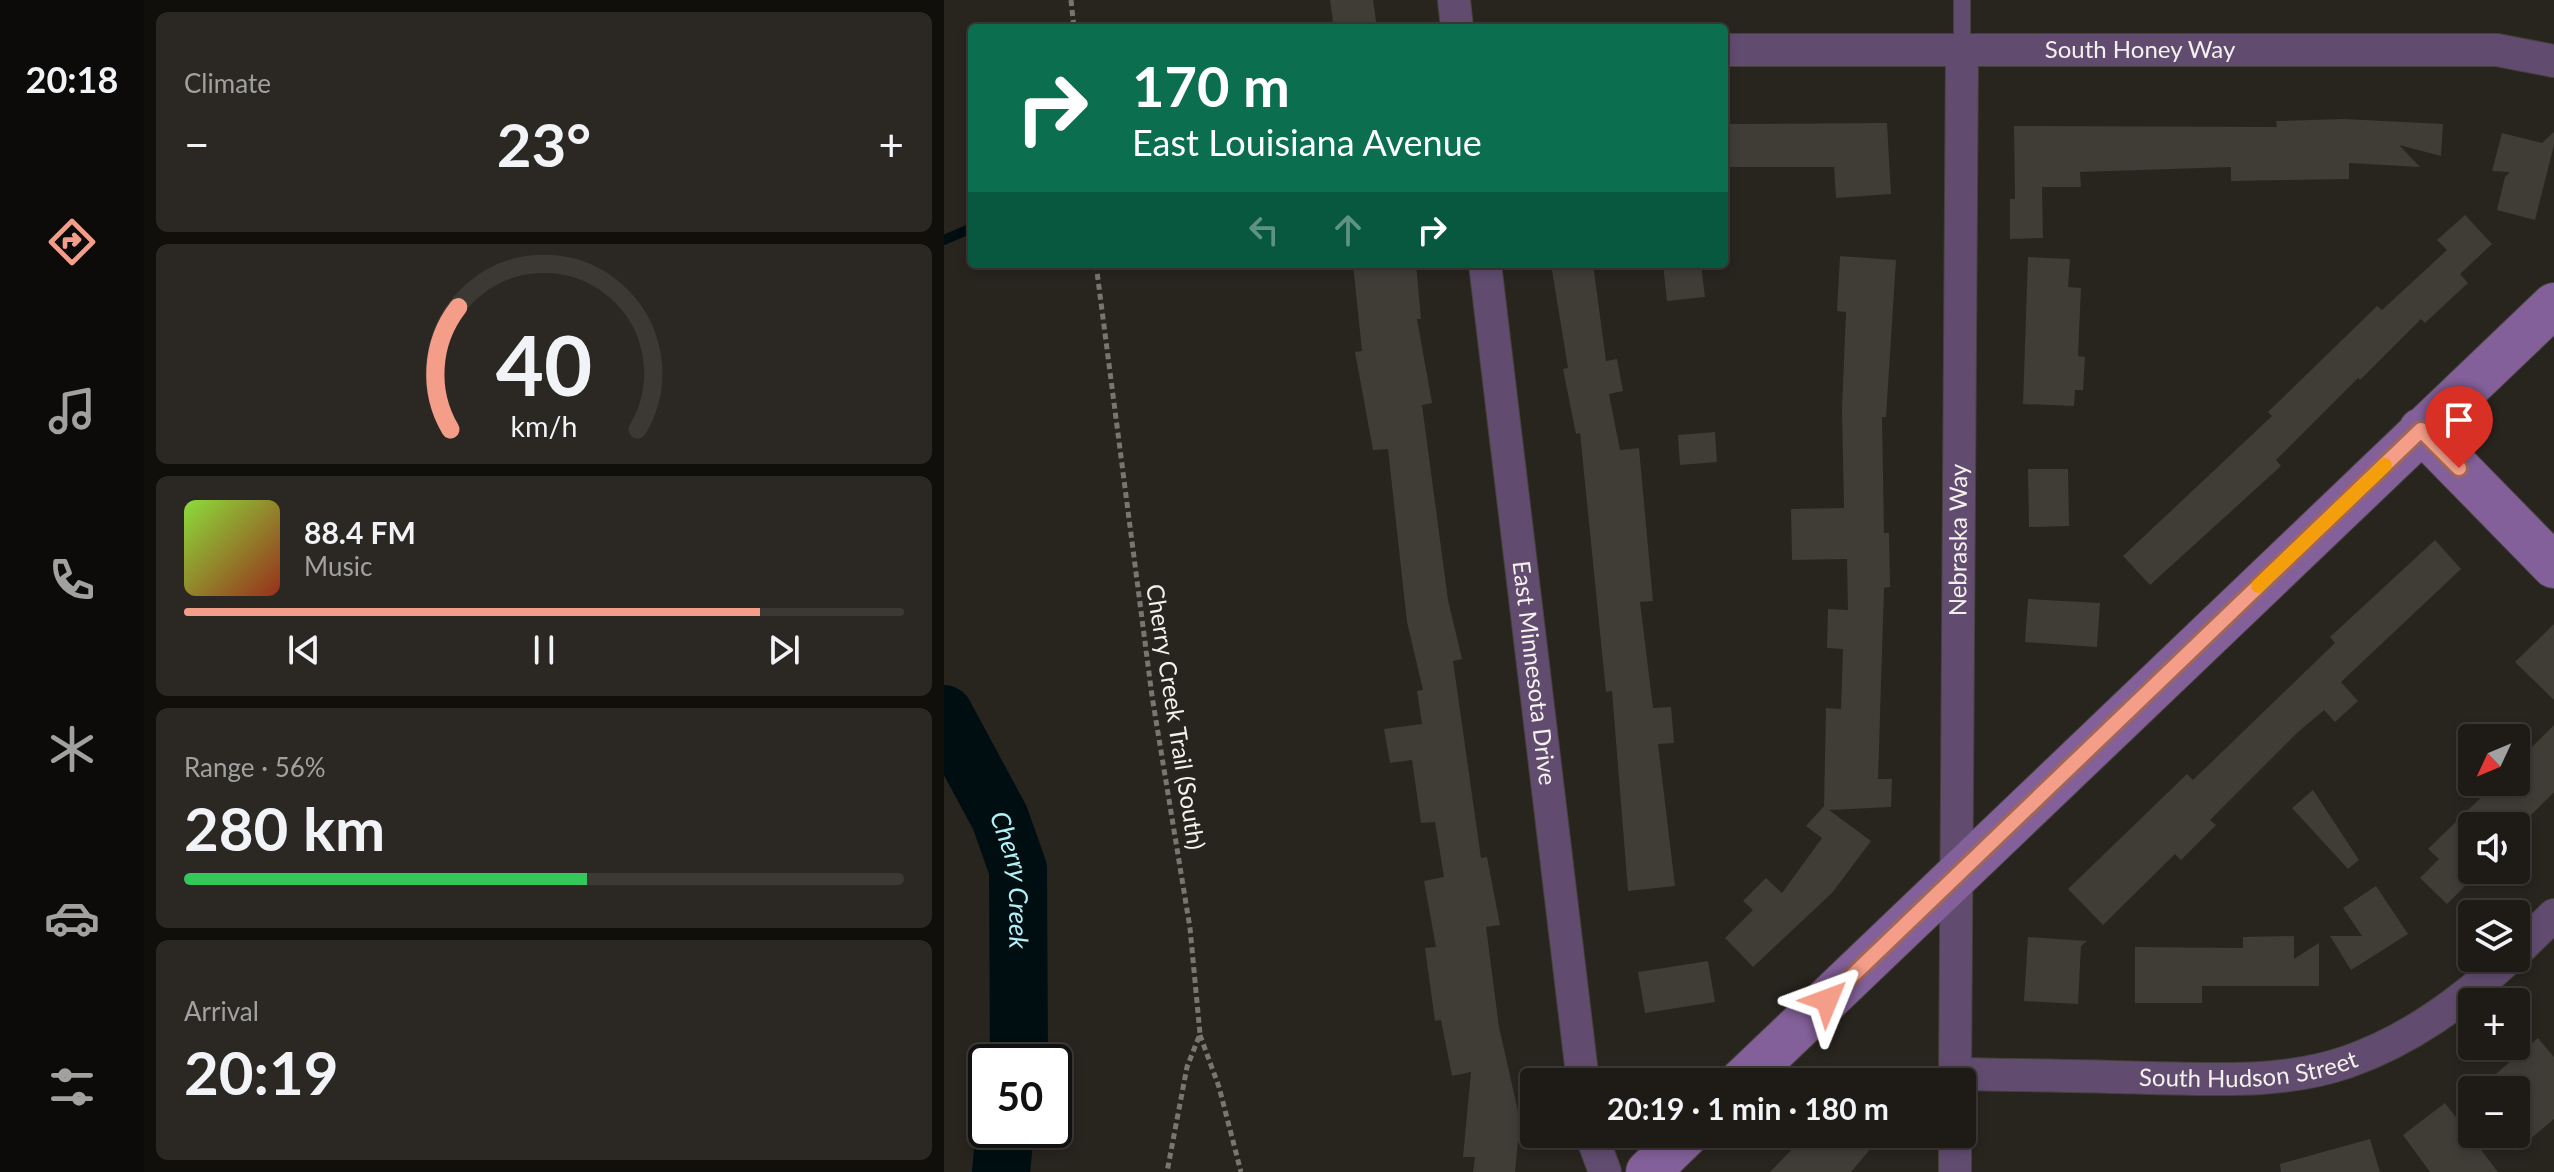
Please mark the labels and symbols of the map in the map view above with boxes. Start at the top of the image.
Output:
street label: South Honey Way [2045,34,2236,63]
pin [2425,386,2493,468]
street label: Nebraska Way [1942,463,1972,616]
street label: East Minnesota Drive [1508,559,1563,787]
street label: Cherry Creek Trail (South) [1141,582,1212,852]
north arrow [2458,724,2530,796]
water label: Cherry Creek [984,807,1035,950]
position arrow [1785,958,1869,1042]
street label: South Hudson Street [2139,1043,2361,1092]
speed limit sign: 50 [968,1044,1072,1148]

